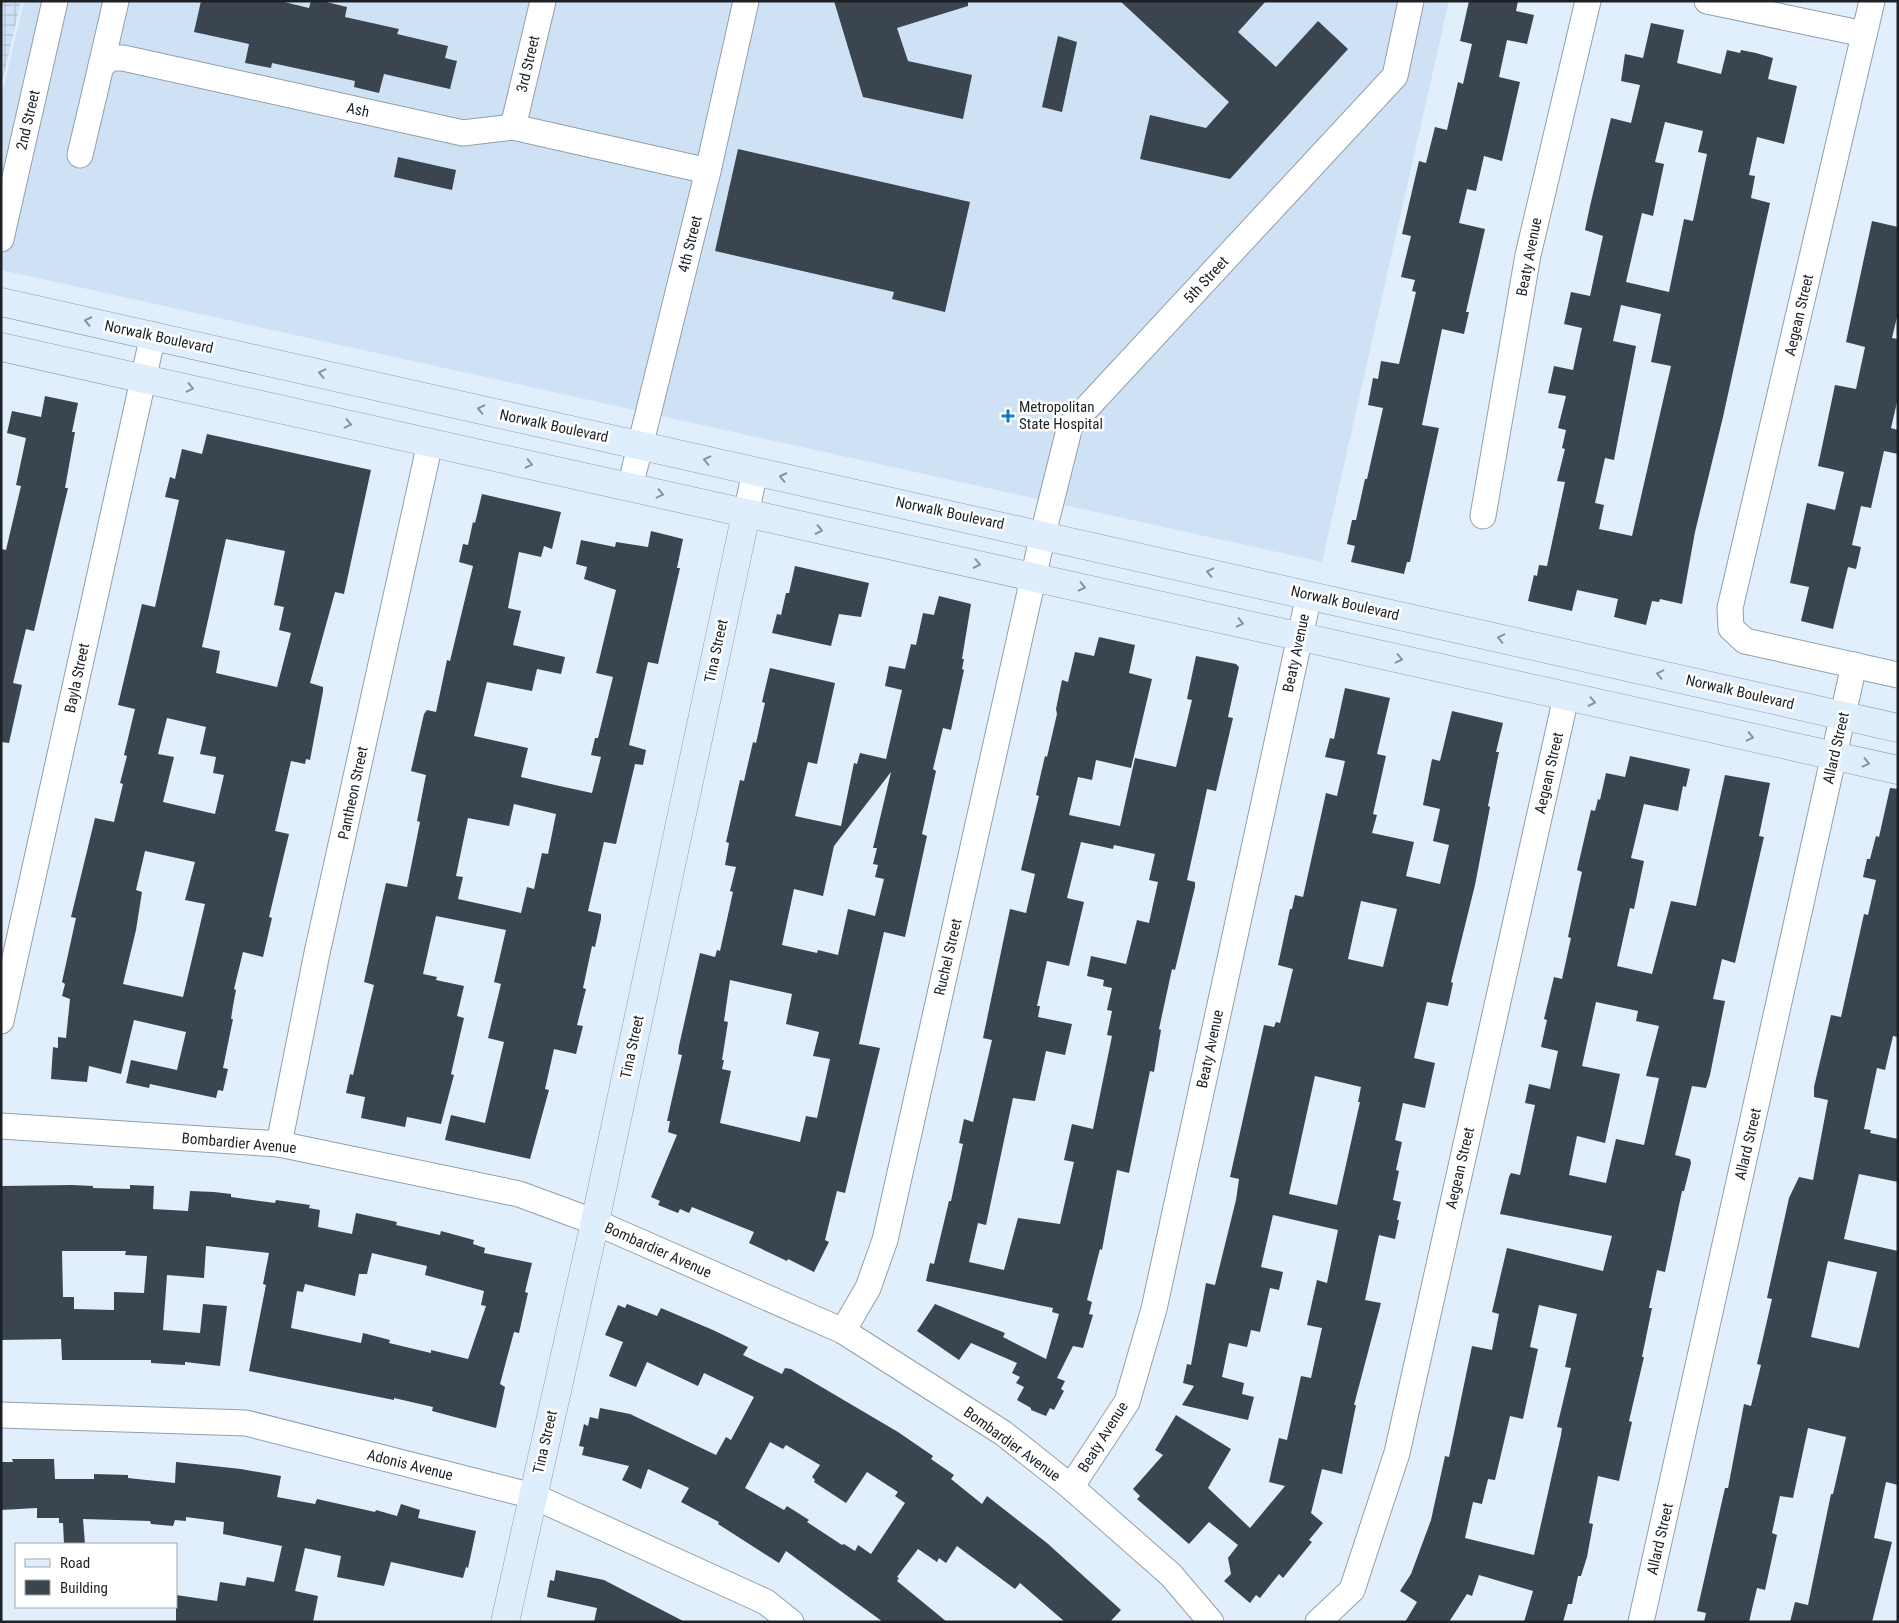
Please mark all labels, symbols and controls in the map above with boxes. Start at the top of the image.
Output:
street label: 3rd Street [513,34,543,94]
street label: 2nd Street [12,88,44,152]
street label: Ash [345,99,371,121]
street label: 4th Street [674,214,706,274]
street label: Beaty Avenue [1513,216,1545,298]
street label: 5th Street [1180,253,1232,307]
street label: Aegean Street [1781,272,1817,358]
one-way arrow [83,316,92,327]
street label: Norwalk Boulevard [103,317,215,357]
one-way arrow [318,368,327,379]
one-way arrow [185,383,194,393]
place label: Metropolitan State Hospital [1019,398,1103,433]
one-way arrow [476,404,485,415]
street label: Norwalk Boulevard [498,406,610,446]
marker: Metropolitan State Hospital [1001,409,1015,423]
one-way arrow [344,418,353,429]
one-way arrow [703,455,712,466]
one-way arrow [525,458,533,469]
one-way arrow [778,472,787,483]
one-way arrow [656,488,665,499]
street label: Norwalk Boulevard [894,493,1006,533]
one-way arrow [814,524,823,534]
one-way arrow [973,558,982,569]
one-way arrow [1206,567,1215,578]
one-way arrow [1077,581,1086,592]
street label: Norwalk Boulevard [1289,582,1401,624]
street label: Beaty Avenue [1279,612,1313,694]
one-way arrow [1236,617,1245,628]
street label: Tina Street [701,618,731,684]
one-way arrow [1497,633,1506,644]
street label: Bayla Street [61,642,93,714]
one-way arrow [1394,653,1403,664]
one-way arrow [1655,669,1664,680]
street label: Norwalk Boulevard [1684,671,1796,713]
one-way arrow [1587,696,1596,707]
street label: Allard Street [1819,710,1853,786]
street label: Aegean Street [1531,730,1567,816]
one-way arrow [1745,731,1754,742]
street label: Pantheon Street [334,745,372,841]
one-way arrow [1862,757,1871,768]
street label: Ruchel Street [930,917,966,997]
street label: Beaty Avenue [1193,1008,1227,1090]
street label: Tina Street [617,1014,647,1080]
street label: Allard Street [1731,1106,1765,1182]
street label: Aegean Street [1442,1125,1478,1211]
street label: Bombardier Avenue [181,1129,297,1157]
street label: Bombardier Avenue [602,1218,714,1282]
street label: Beaty Avenue [1074,1398,1132,1476]
street label: Bombardier Avenue [960,1403,1064,1485]
street label: Tina Street [529,1409,561,1475]
street label: Adonis Avenue [365,1446,455,1484]
street label: Allard Street [1643,1501,1677,1577]
legend [15,1543,178,1608]
text: Road [60,1554,90,1572]
text: Building [60,1579,108,1597]

